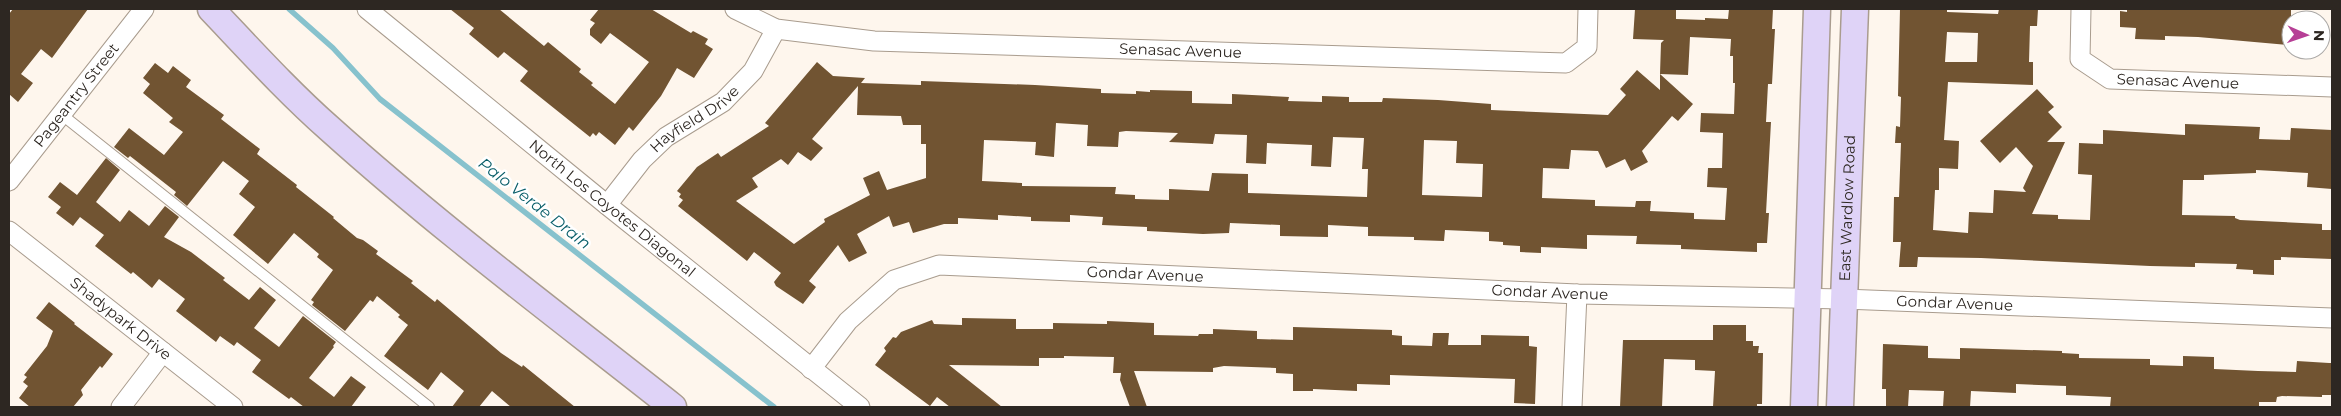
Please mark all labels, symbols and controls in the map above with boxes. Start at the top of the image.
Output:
north arrow [2281,10,2331,60]
text: N [2310,29,2328,41]
street label: Pageantry Street [29,39,123,151]
street label: Senasac Avenue [1119,39,1242,62]
street label: Senasac Avenue [2116,69,2239,93]
street label: Hayfield Drive [646,81,743,156]
street label: North Los Coyotes Diagonal [525,135,699,281]
street label: East Wardlow Road [1835,135,1859,282]
water label: Palo Verde Drain [475,154,594,253]
street label: Gondar Avenue [1086,262,1204,286]
street label: Shadypark Drive [66,273,175,364]
street label: Gondar Avenue [1491,280,1608,304]
street label: Gondar Avenue [1896,291,2013,315]

